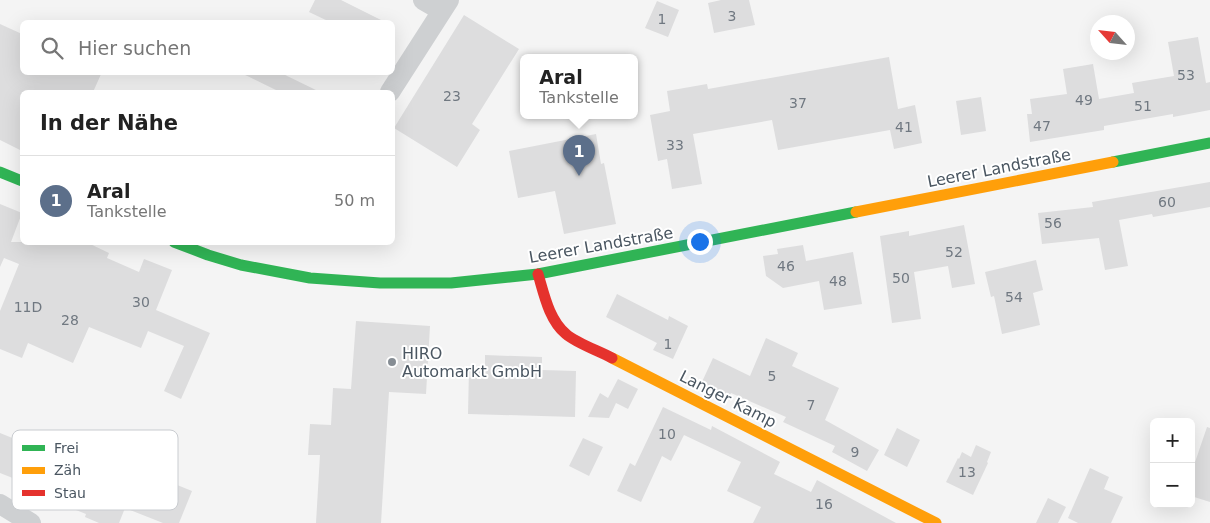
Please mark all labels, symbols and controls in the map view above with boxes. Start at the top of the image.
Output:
house number: 3 [728,8,736,24]
house number: 1 [658,11,666,27]
north arrow [1090,15,1135,60]
search box [20,20,395,75]
icon: search [38,34,66,62]
text: Hier suchen [78,37,191,59]
popup [520,54,638,119]
text: Aral [539,66,583,88]
house number: 53 [1177,67,1195,83]
house number: 23 [443,88,461,104]
text: Tankstelle [539,88,619,107]
house number: 49 [1075,92,1093,108]
house number: 37 [789,95,807,111]
house number: 51 [1134,98,1152,114]
text: In der Nähe [40,111,178,135]
house number: 47 [1033,118,1051,134]
house number: 41 [895,119,913,135]
pin: 1 [563,135,595,176]
house number: 33 [666,137,684,153]
street label: Leerer Landstraße [926,145,1072,191]
text: Aral [87,180,130,202]
text: 1 [50,191,62,210]
text: 50 m [334,191,375,210]
house number: 60 [1158,194,1176,210]
text: Tankstelle [87,202,167,221]
house number: 56 [1044,215,1062,231]
street label: Leerer Landstraße [527,223,675,267]
your location [687,229,713,255]
house number: 52 [945,244,963,260]
house number: 46 [777,258,795,274]
house number: 50 [892,270,910,286]
house number: 48 [829,273,847,289]
house number: 54 [1005,289,1023,305]
house number: 30 [132,294,150,310]
house number: 11D [14,299,42,315]
house number: 28 [61,312,79,328]
house number: 1 [664,336,672,352]
place label: HIRO Automarkt GmbH [402,344,542,381]
marker: HIRO Automarkt GmbH [386,356,398,368]
street label: Langer Kamp [676,366,780,432]
house number: 5 [768,368,776,384]
house number: 7 [807,397,815,413]
map controls [1150,418,1195,508]
button: + [1150,418,1195,463]
house number: 10 [658,426,676,442]
legend [12,430,178,510]
text: Frei [54,440,79,456]
house number: 9 [851,444,859,460]
text: Zäh [54,462,81,478]
button: − [1150,463,1195,508]
house number: 13 [958,464,976,480]
text: Stau [54,485,86,501]
house number: 16 [815,496,833,512]

